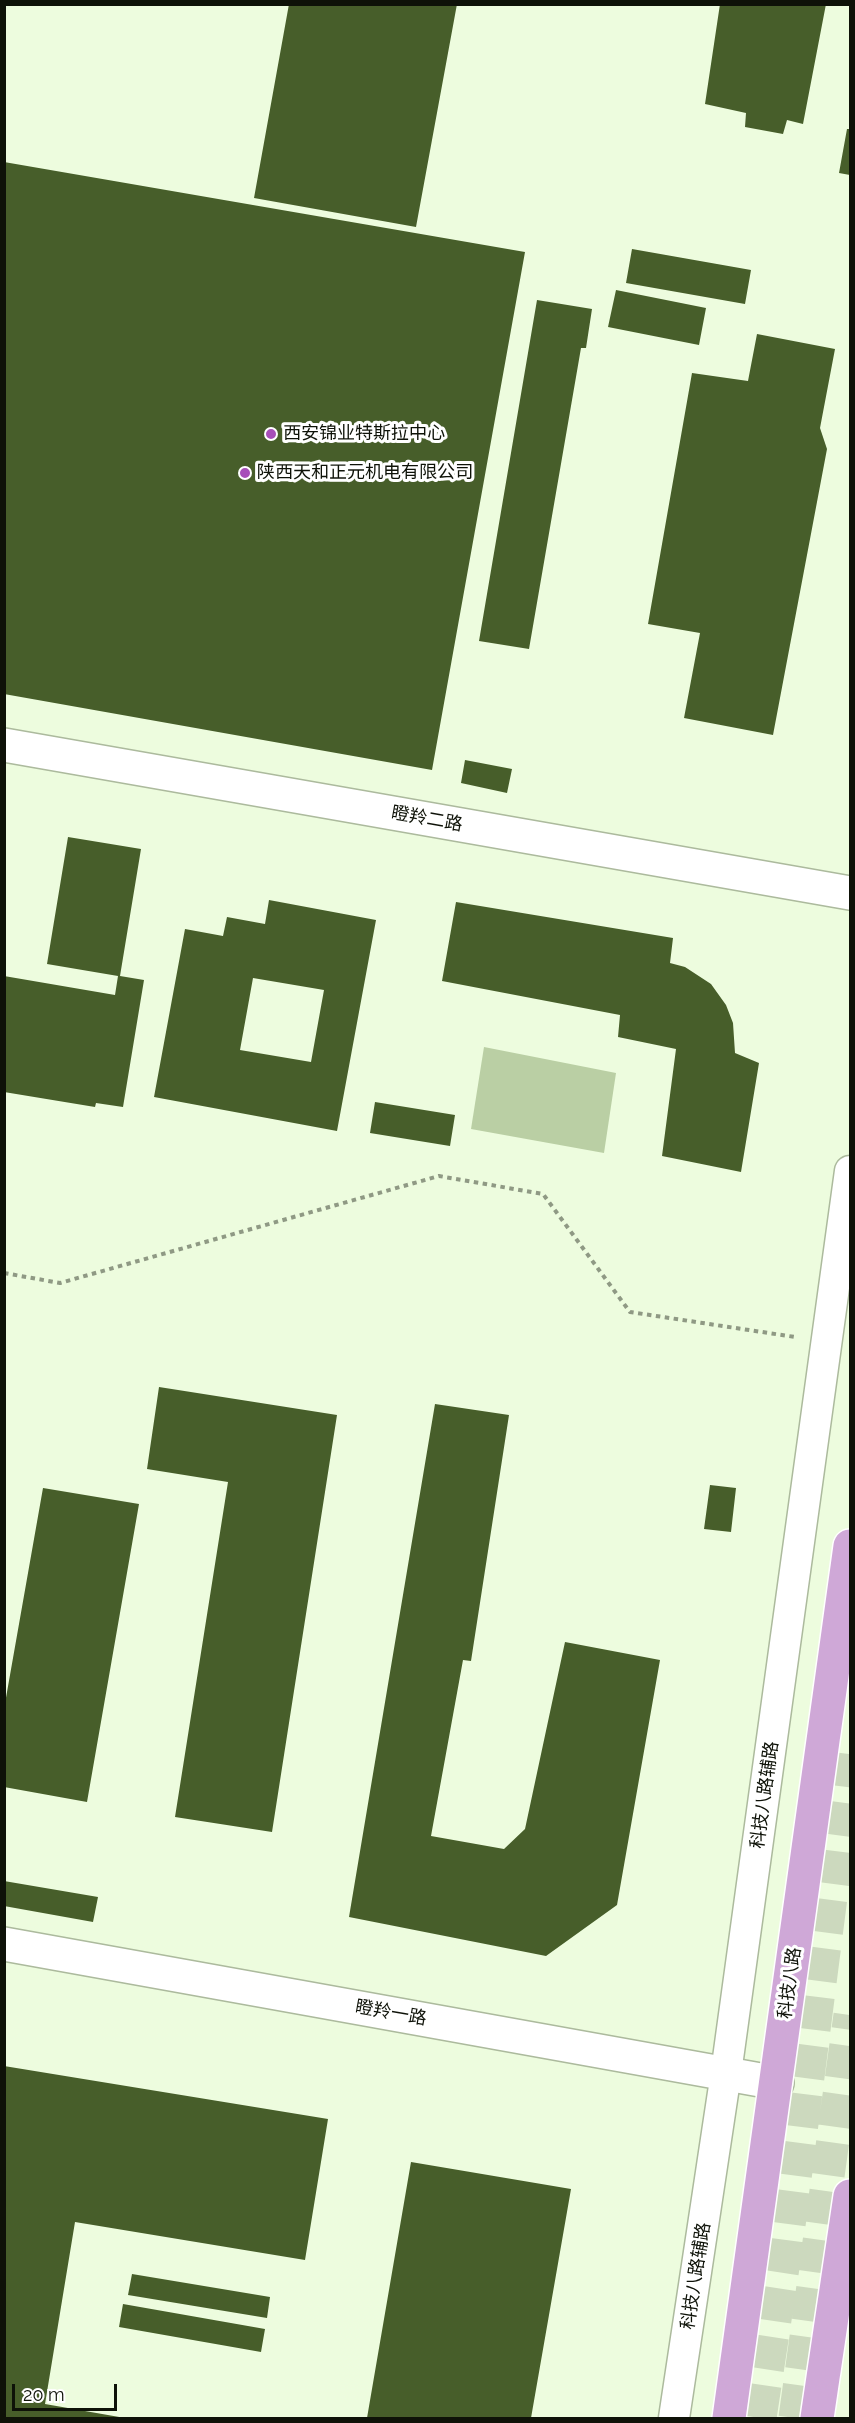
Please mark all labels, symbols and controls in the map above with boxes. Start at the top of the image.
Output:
place label: 西安锦业特斯拉中心 [283,423,445,445]
marker: 西安锦业特斯拉中心 [264,427,278,441]
place label: 陕西天和正元机电有限公司 [257,462,473,484]
marker: 陕西天和正元机电有限公司 [238,466,252,480]
street label: 瞪羚二路 [390,802,464,836]
street label: 科技八路辅路 [747,1740,783,1850]
street label: 科技八路 [774,1946,806,2020]
street label: 瞪羚一路 [354,1996,428,2030]
street label: 科技八路辅路 [677,2221,715,2331]
scale bar [15,2372,120,2410]
text: 20 m [23,2384,65,2405]

